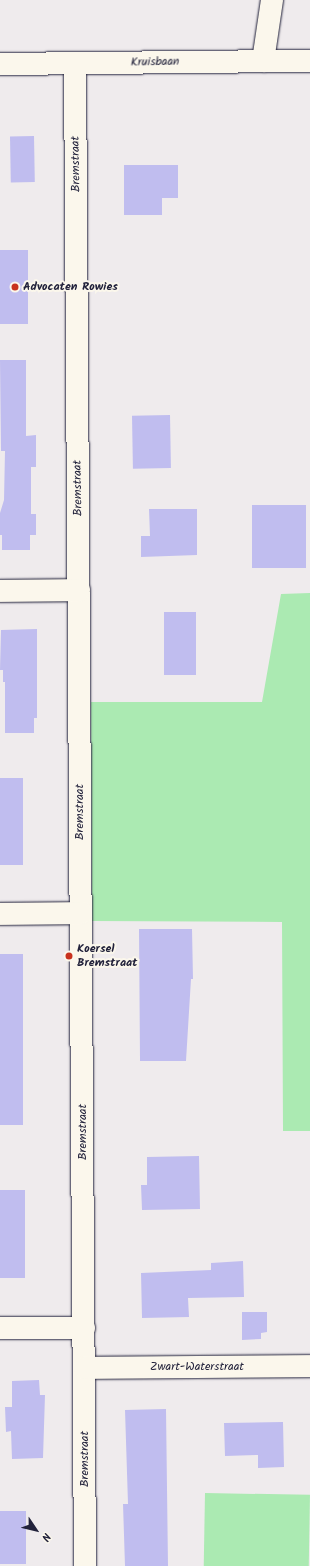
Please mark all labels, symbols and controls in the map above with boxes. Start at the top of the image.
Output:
street label: Kruisbaan [131,54,179,70]
street label: Bremstraat [68,136,84,192]
place label: Advocaten Rowies [23,280,118,294]
marker: Advocaten Rowies [10,282,20,292]
street label: Bremstraat [70,460,86,516]
street label: Bremstraat [73,784,87,840]
place label: Koersel Bremstraat [77,942,138,970]
marker: Koersel Bremstraat [64,951,74,961]
street label: Bremstraat [76,1104,90,1160]
street label: Zwart-Waterstraat [150,1360,244,1374]
street label: Bremstraat [78,1431,92,1487]
north arrow [16,1510,56,1550]
text: N [36,1529,55,1545]

